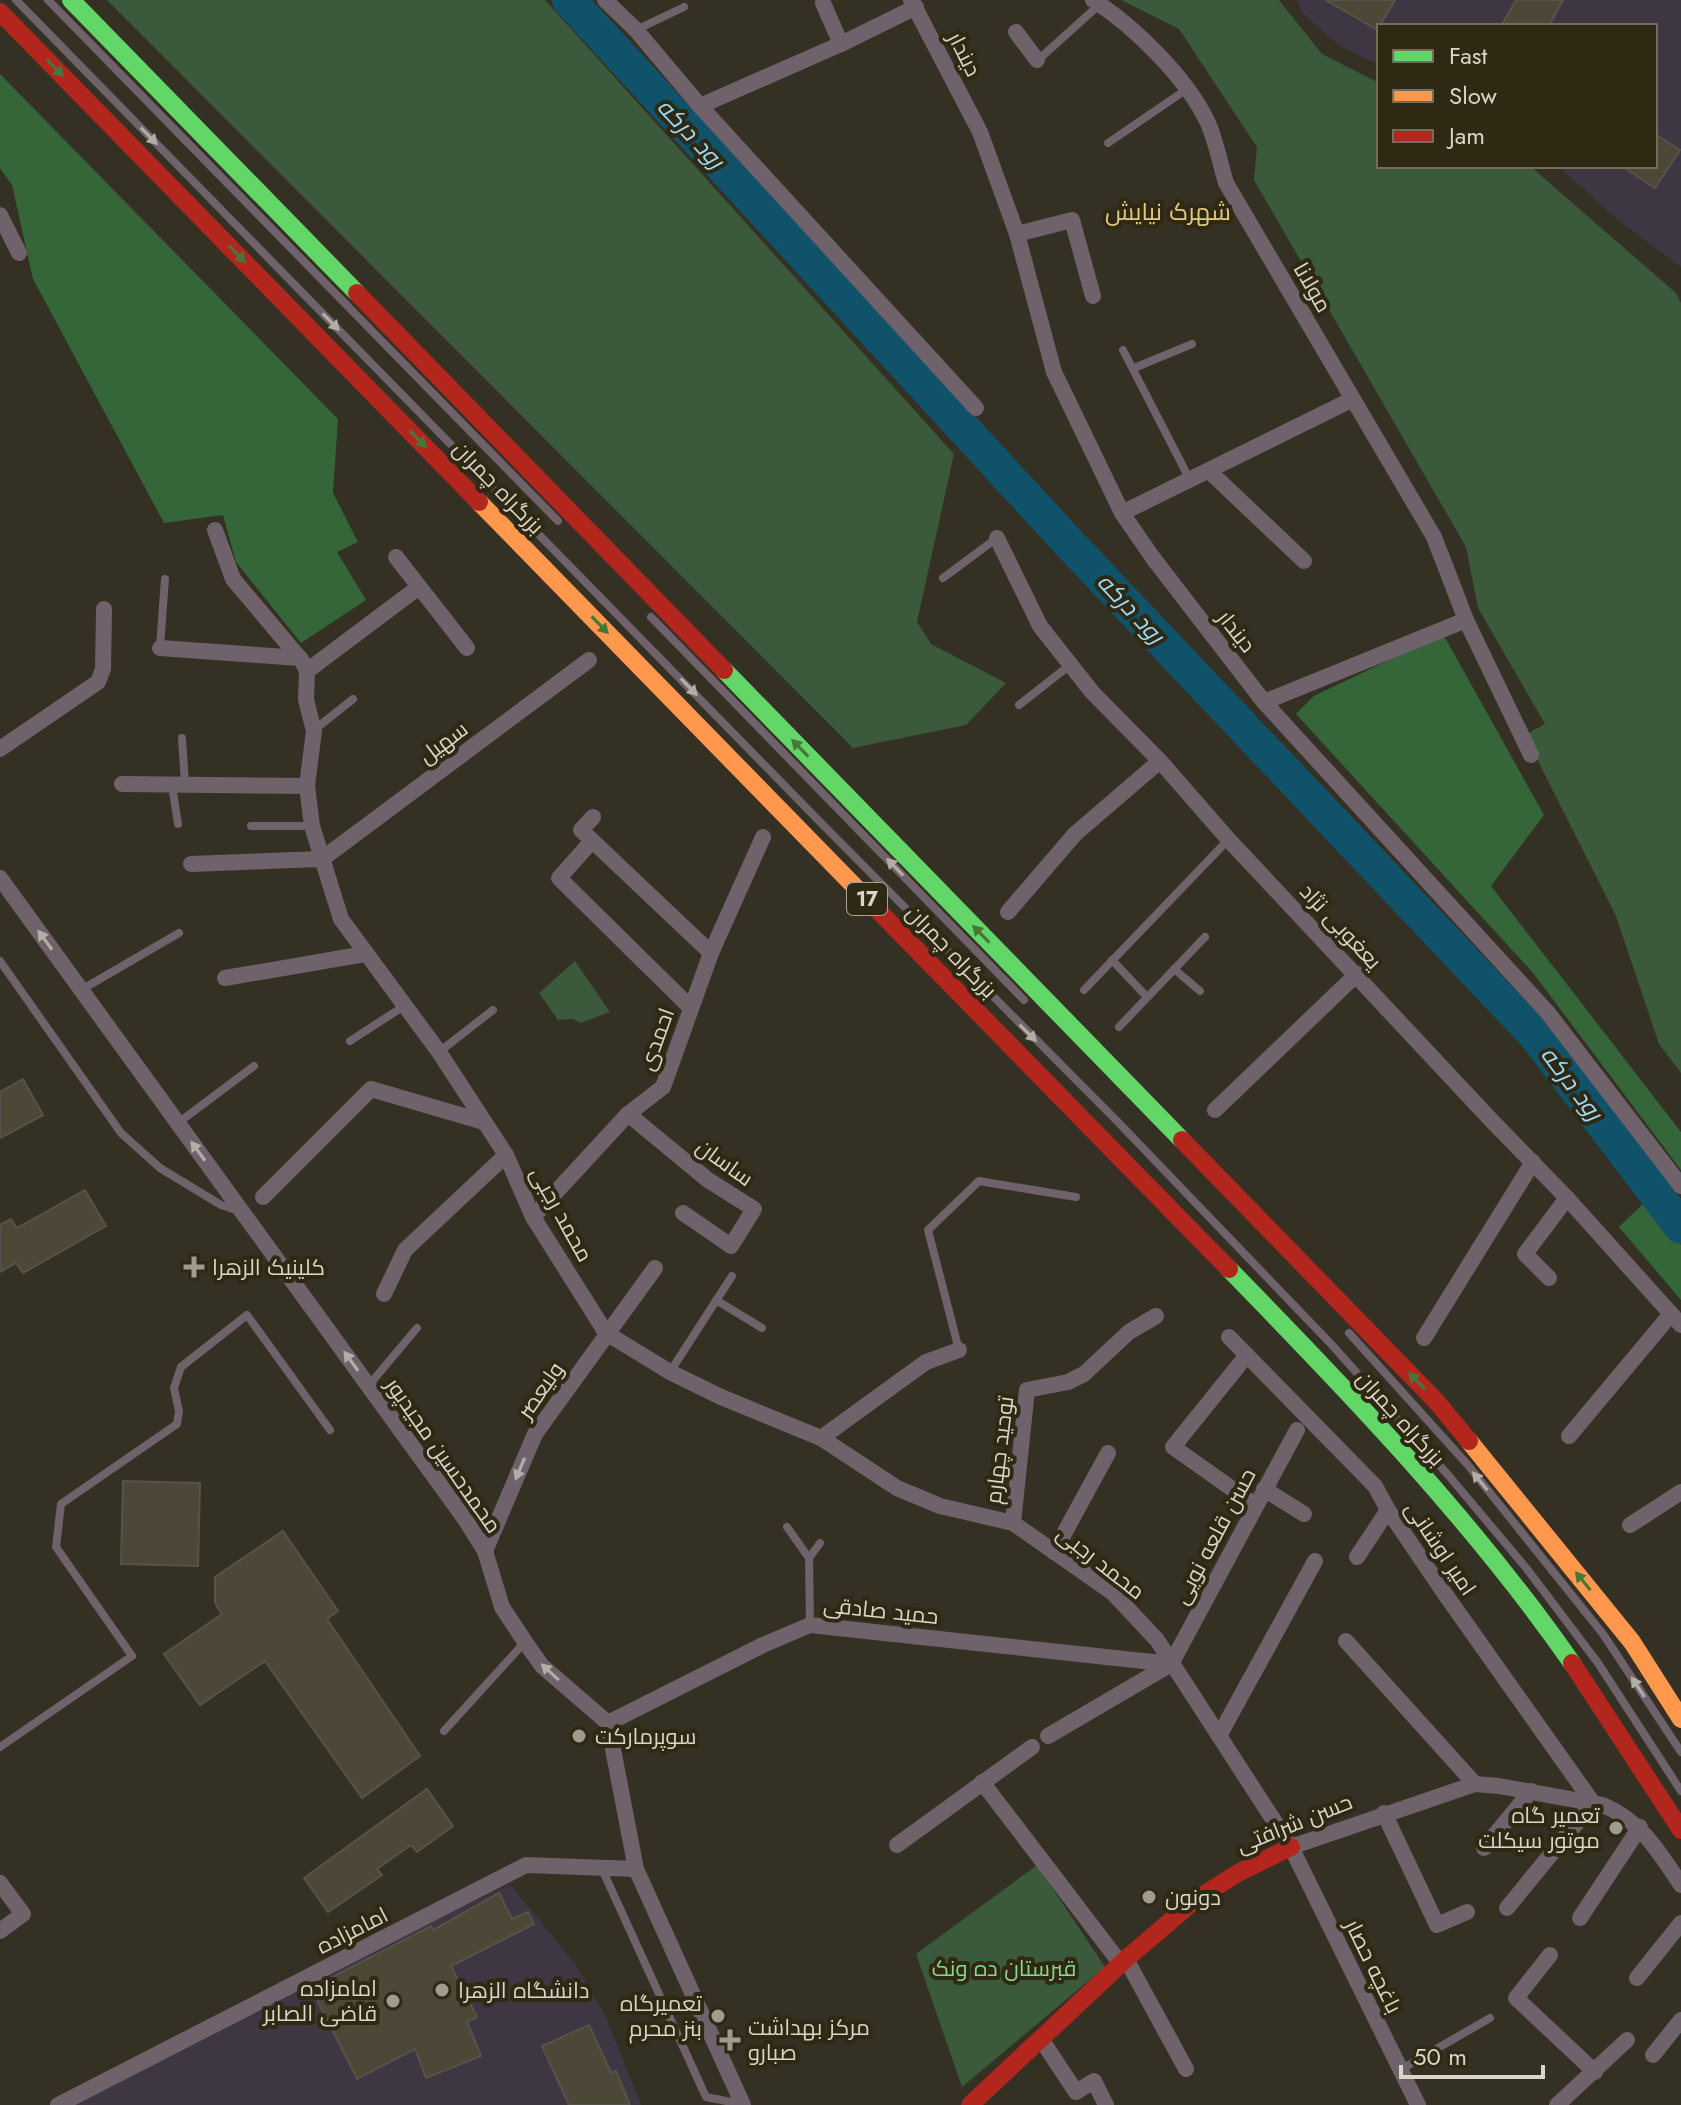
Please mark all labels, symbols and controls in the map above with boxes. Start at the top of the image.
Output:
street label: دیندار [939,24,990,82]
legend [1377,24,1657,168]
text: Fast [1449,38,1487,73]
one-way arrow [45,58,63,77]
text: Slow [1449,78,1497,113]
water label: رود درکه [649,90,734,177]
text: Jam [1446,118,1485,153]
one-way arrow [139,126,158,145]
district label: شهرک نیایش [1105,194,1231,229]
one-way arrow [227,244,245,263]
street label: مولانا [1286,256,1340,318]
one-way arrow [321,312,339,331]
one-way arrow [409,429,427,448]
street label: بزرگراه چمران [446,433,552,541]
water label: رود درکه [1089,565,1174,652]
street label: دیندار [1209,601,1264,659]
one-way arrow [591,615,609,634]
one-way arrow [679,677,698,696]
street label: سهیل [412,713,474,771]
one-way arrow [791,739,810,758]
one-way arrow [886,858,904,877]
street label: یعغوبی نژاد [1293,876,1389,976]
road number: 17 [847,883,887,915]
street label: بزرگراه چمران [899,897,1005,1005]
one-way arrow [973,925,991,944]
one-way arrow [38,930,54,950]
street label: احمدی [630,1003,682,1075]
one-way arrow [1018,1023,1037,1042]
water label: رود درکه [1532,1039,1613,1129]
street label: ساسان [690,1130,760,1194]
one-way arrow [191,1140,206,1161]
street label: محمد رجبی [523,1161,601,1267]
place label: کلینیک الزهرا [212,1251,325,1283]
marker: کلینیک الزهرا [183,1256,205,1278]
one-way arrow [343,1351,359,1371]
street label: ولیعصر [508,1355,571,1427]
street label: بزرگراه چمران [1349,1363,1453,1473]
street label: محمدحسین مجیدپور [377,1369,510,1539]
one-way arrow [1408,1372,1426,1391]
street label: توحید چهارم [977,1394,1022,1506]
one-way arrow [513,1457,526,1481]
street label: حسن قلعه نویی [1165,1462,1263,1610]
one-way arrow [1472,1471,1489,1491]
street label: امیر اوشانی [1398,1494,1484,1602]
street label: محمد رجبی [1050,1517,1152,1607]
one-way arrow [1575,1571,1592,1591]
street label: حمید صادقی [822,1588,940,1632]
one-way arrow [540,1663,559,1681]
one-way arrow [1631,1676,1646,1698]
place label: سوپرمارکت [595,1720,697,1752]
marker: سوپرمارکت [570,1727,588,1745]
street label: حسن شرافتی [1231,1785,1357,1861]
place label: تعمیر گاه موتور سیکلت [1478,1799,1600,1856]
marker: تعمیر گاه موتور سیکلت [1607,1819,1625,1837]
place label: دونون [1165,1881,1221,1913]
marker: دونون [1140,1888,1158,1906]
street label: امامزاده [311,1898,393,1962]
street label: باغچه حصار [1337,1912,1411,2019]
park label: قبرستان ده ونک [932,1952,1076,1984]
place label: امامزاده قاضی الصابر [261,1972,377,2029]
place label: دانشگاه الزهرا [458,1974,589,2006]
marker: دانشگاه الزهرا [433,1981,451,1999]
place label: تعمیرگاه بنز محرم [620,1987,702,2044]
marker: امامزاده قاضی الصابر [384,1992,402,2010]
marker: تعمیرگاه بنز محرم [709,2007,727,2025]
place label: مرکز بهداشت صبارو [748,2011,870,2068]
marker: مرکز بهداشت صبارو [719,2029,741,2051]
scale bar [1401,2029,1543,2079]
text: 50 m [1413,2039,1467,2074]

